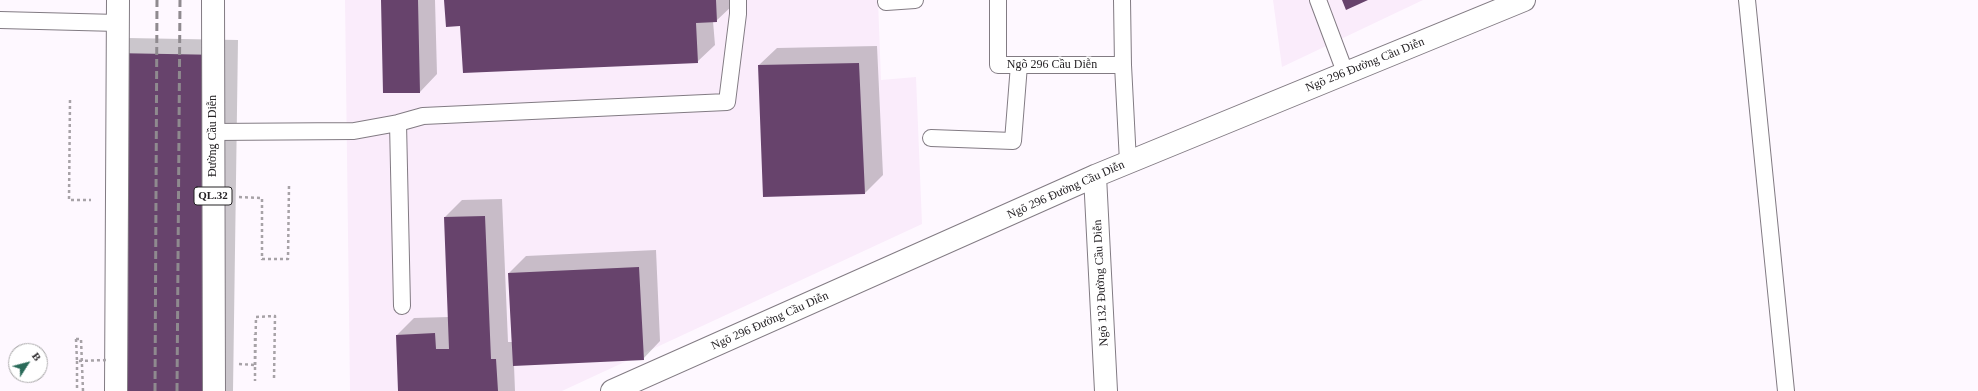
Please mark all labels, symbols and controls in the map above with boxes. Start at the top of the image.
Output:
street label: Ngõ 296 Đường Cầu Diễn [1304,35,1426,95]
street label: Ngõ 296 Cầu Diễn [1007,58,1097,72]
street label: Đường Cầu Diễn [206,95,220,177]
street label: Ngõ 296 Đường Cầu Diễn [1005,158,1127,222]
road number: QL.32 [194,187,232,205]
street label: Ngõ 132 Đường Cầu Diễn [1090,219,1112,347]
street label: Ngõ 296 Đường Cầu Diễn [709,289,831,353]
north arrow [8,343,48,383]
text: B [30,350,44,363]

